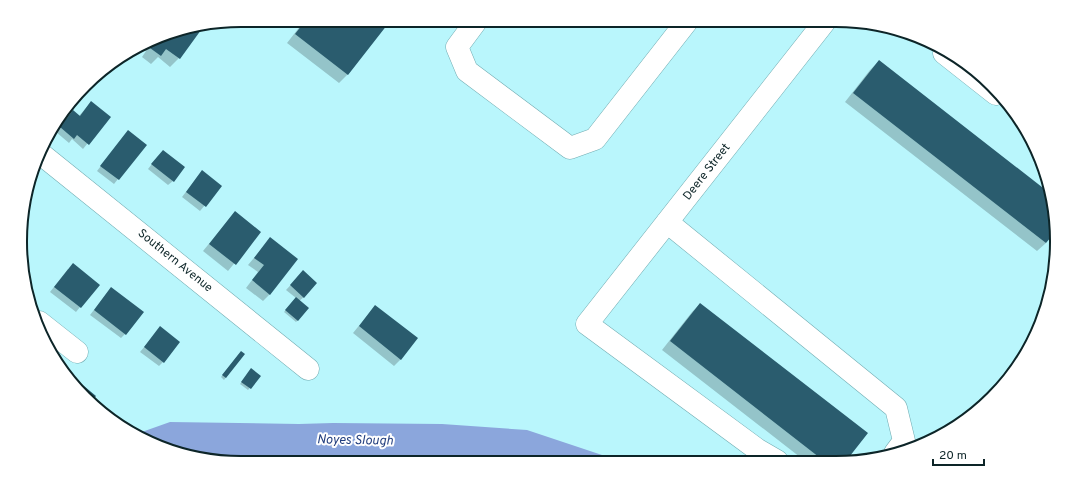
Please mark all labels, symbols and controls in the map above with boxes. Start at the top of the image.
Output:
street label: Deere Street [680,140,734,204]
street label: Southern Avenue [134,226,216,296]
water label: Noyes Slough [317,432,393,450]
scale bar [933,441,984,467]
text: 20 m [939,448,967,464]

